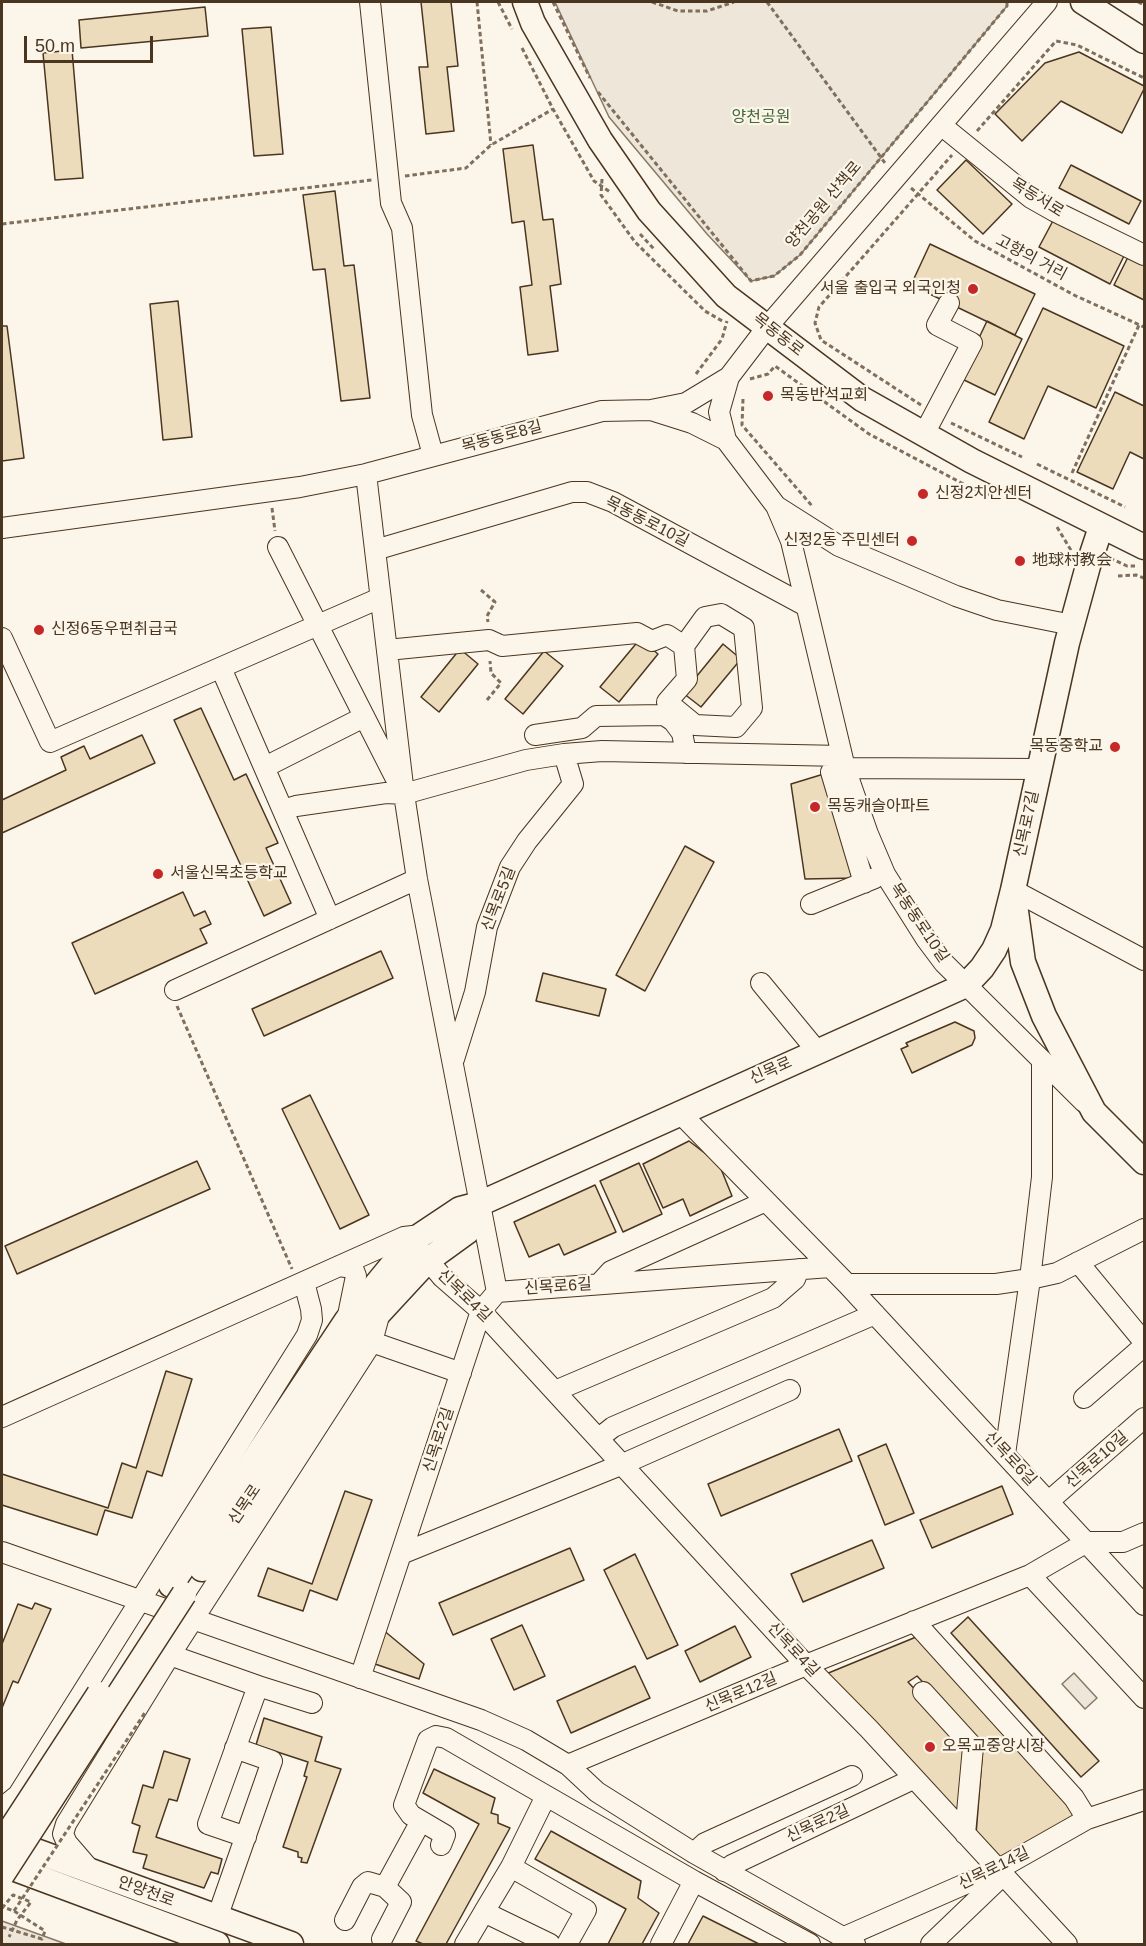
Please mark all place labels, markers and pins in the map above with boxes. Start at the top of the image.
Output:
place label: 서울 출입국 외국인청 [820,279,961,299]
marker: 서울 출입국 외국인청 [966,282,980,296]
place label: 목동반석교회 [780,386,868,406]
marker: 목동반석교회 [761,389,775,403]
place label: 신정2치안센터 [935,484,1032,504]
marker: 신정2치안센터 [916,487,930,501]
place label: 신정2동 주민센터 [784,531,900,551]
marker: 신정2동 주민센터 [905,534,919,548]
place label: 地球村教会 [1032,551,1112,571]
marker: 地球村教会 [1013,554,1027,568]
place label: 신정6동우편취급국 [51,620,178,640]
marker: 신정6동우편취급국 [32,623,46,637]
place label: 목동중학교 [1029,737,1103,757]
marker: 목동중학교 [1108,740,1122,754]
place label: 목동캐슬아파트 [827,797,930,817]
marker: 목동캐슬아파트 [808,800,822,814]
place label: 서울신목초등학교 [170,864,288,884]
marker: 서울신목초등학교 [151,867,165,881]
place label: 오목교중앙시장 [942,1737,1045,1757]
marker: 오목교중앙시장 [923,1740,937,1754]

